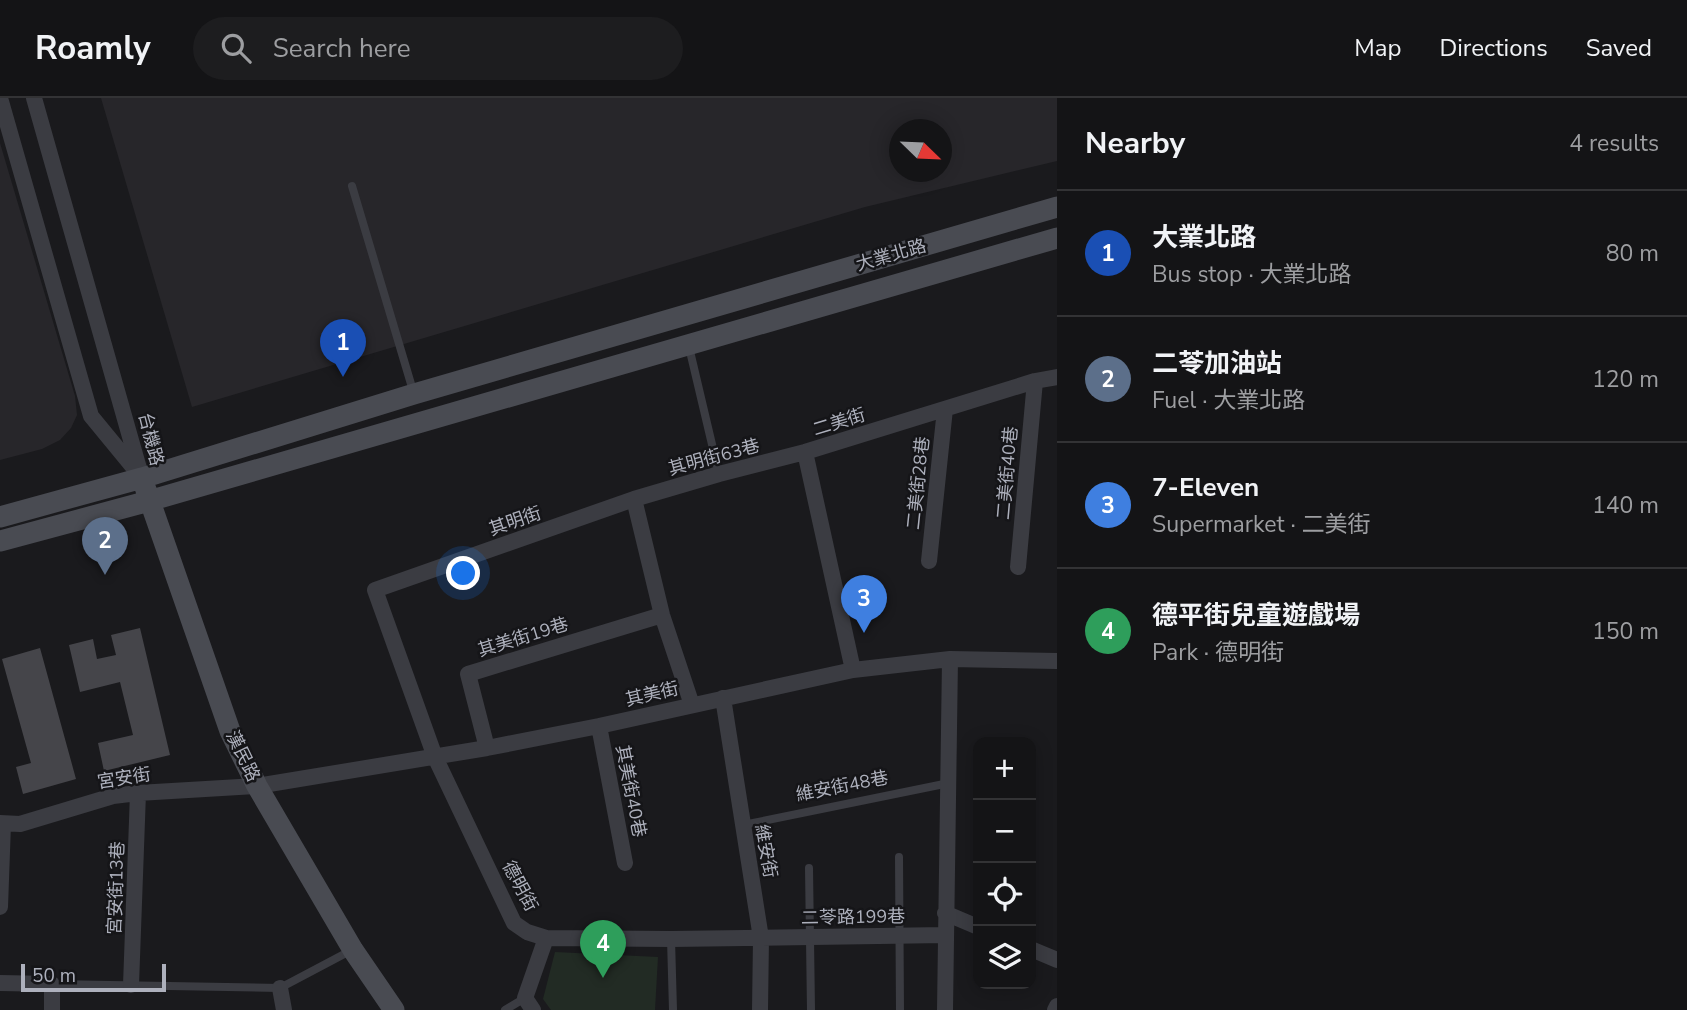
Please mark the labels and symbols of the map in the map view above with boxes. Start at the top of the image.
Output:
north arrow [889,119,952,182]
street label: 大業北路 [853,234,929,276]
pin: 1 [320,319,366,377]
street label: 二美街 [810,403,868,441]
street label: 台機路 [133,410,169,468]
street label: 二美街40巷 [991,425,1023,521]
street label: 其明街63巷 [666,433,762,481]
street label: 二美街28巷 [901,435,935,531]
street label: 其明街 [486,501,544,541]
pin: 2 [82,517,128,575]
your location [446,556,480,590]
pin: 3 [841,575,887,633]
street label: 其美街19巷 [475,612,571,662]
street label: 其美街 [623,676,681,712]
street label: 漢民路 [220,726,266,786]
street label: 其美街40巷 [610,743,652,839]
street label: 宮安街 [95,762,153,794]
street label: 維安街48巷 [794,765,890,807]
street label: 維安街 [749,822,783,880]
street label: 宮安街13巷 [102,841,130,935]
street label: 德明街 [497,857,543,915]
street label: 二苓路199巷 [801,904,905,930]
pin: 4 [580,920,626,978]
scale bar [21,961,166,993]

